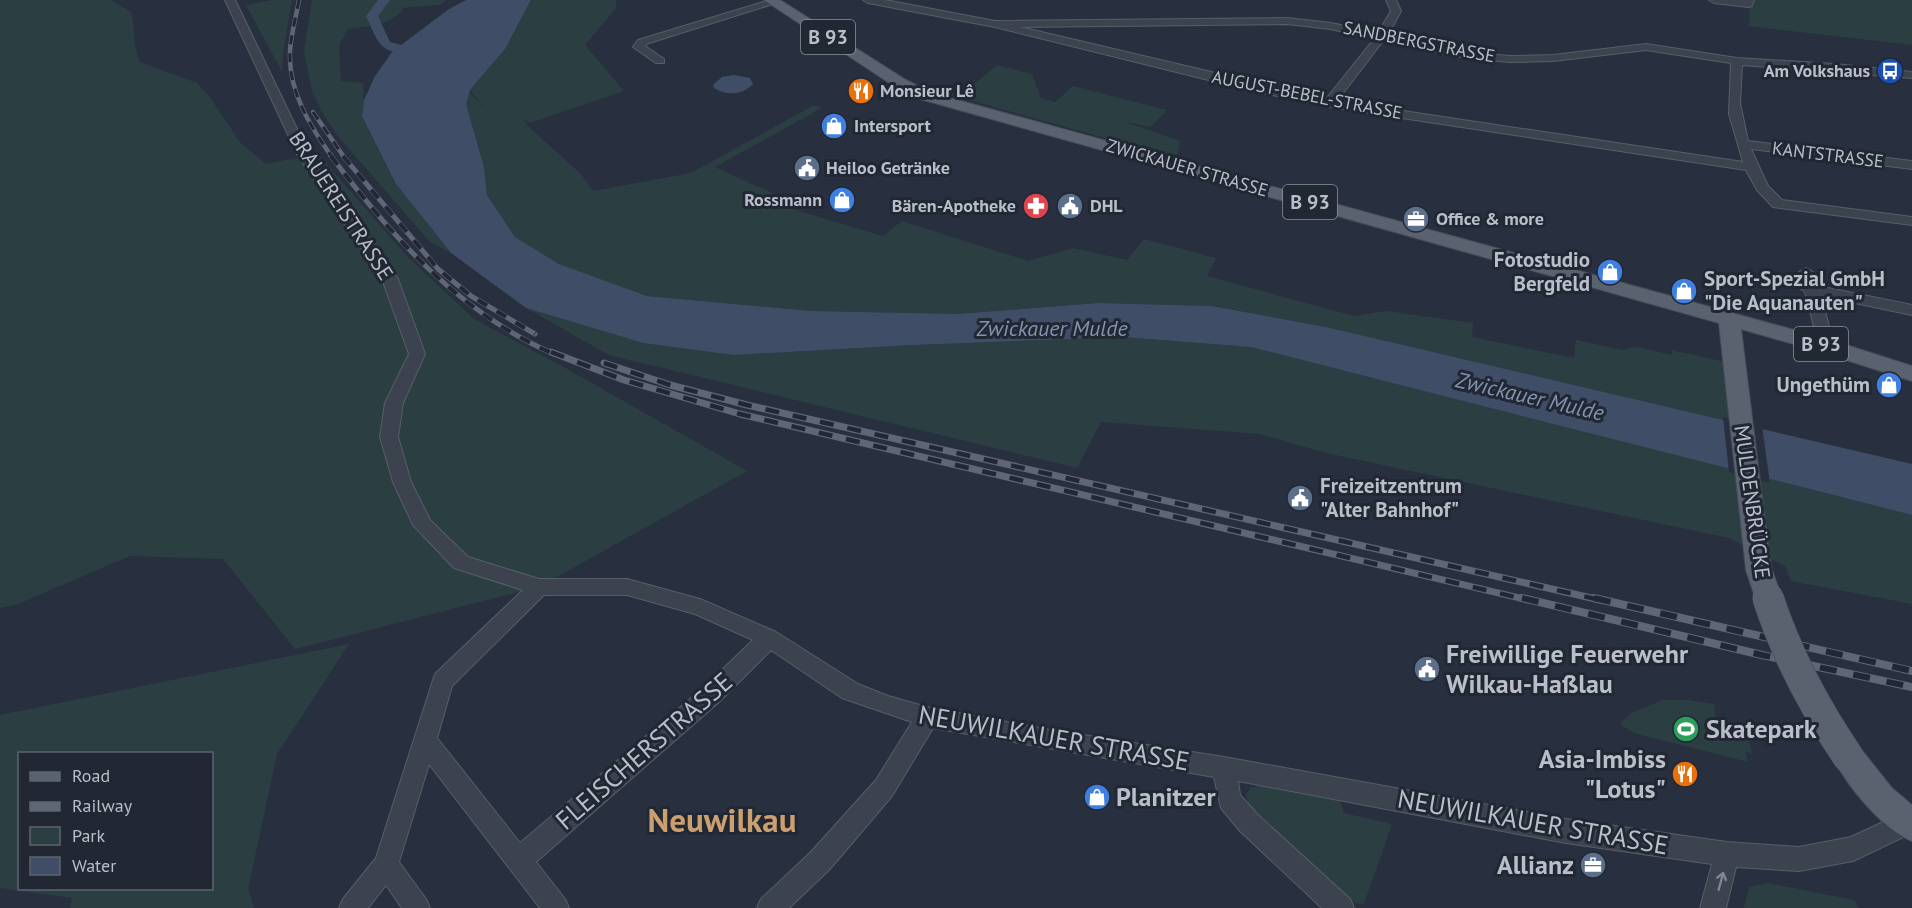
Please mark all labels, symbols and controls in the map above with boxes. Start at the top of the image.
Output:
street label: SANDBERGSTRASSE [1341,16,1497,68]
road number: B 93 [801,20,855,54]
bus stop icon: Am Volkshaus [1875,56,1905,86]
place label: Am Volkshaus [1764,59,1870,82]
street label: AUGUST-BEBEL-STRASSE [1210,65,1404,124]
restaurant icon: Monsieur Lê [846,76,876,106]
place label: Monsieur Lê [880,79,974,102]
shop icon: Intersport [819,111,849,141]
place label: Intersport [854,114,931,137]
street label: BRAUEREISTRASSE [283,126,400,285]
street label: ZWICKAUER STRASSE [1104,133,1271,202]
street label: KANTSTRASSE [1771,136,1885,173]
public building icon: Heiloo Getränke [792,153,822,183]
place label: Heiloo Getränke [826,156,950,179]
shop icon: Rossmann [827,185,857,215]
road number: B 93 [1283,185,1337,219]
place label: Rossmann [744,188,822,211]
pharmacy icon: Bären-Apotheke [1021,191,1051,221]
public building icon: DHL [1055,191,1085,221]
place label: Bären-Apotheke [892,194,1016,217]
place label: DHL [1090,194,1123,217]
office icon: Office & more [1401,204,1431,234]
place label: Office & more [1436,207,1544,230]
place label: Fotostudio Bergfeld [1494,246,1590,297]
shop icon: Fotostudio Bergfeld [1595,257,1625,287]
place label: Sport-Spezial GmbH "Die Aquanauten" [1704,265,1885,316]
shop icon: Sport-Spezial GmbH "Die Aquanauten" [1669,276,1699,306]
water label: Zwickauer Mulde [975,314,1128,342]
road number: B 93 [1794,327,1848,361]
water label: Zwickauer Mulde [1452,365,1608,427]
shop icon: Ungethüm [1874,370,1904,400]
place label: Ungethüm [1776,371,1870,398]
street label: MULDENBRÜCKE [1728,423,1777,580]
place label: Freizeitzentrum "Alter Bahnhof" [1320,472,1462,523]
public building icon: Freizeitzentrum "Alter Bahnhof" [1285,483,1315,513]
place label: Freiwillige Feuerwehr Wilkau-Haßlau [1446,637,1689,700]
public building icon: Freiwillige Feuerwehr Wilkau-Haßlau [1412,654,1442,684]
street label: FLEISCHERSTRASSE [548,665,739,836]
street label: NEUWILKAUER STRASSE [916,697,1192,778]
place label: Skatepark [1706,712,1817,745]
sports icon: Skatepark [1671,714,1701,744]
place label: Asia-Imbiss "Lotus" [1539,742,1666,805]
legend [18,752,213,890]
restaurant icon: Asia-Imbiss "Lotus" [1670,759,1700,789]
text: Road [72,764,110,787]
place label: Planitzer [1116,780,1217,813]
street label: NEUWILKAUER STRASSE [1395,781,1671,862]
shop icon: Planitzer [1082,782,1112,812]
text: Railway [72,794,133,817]
district label: Neuwilkau [648,798,796,841]
text: Park [72,824,105,847]
place label: Allianz [1497,848,1574,881]
office icon: Allianz [1578,850,1608,880]
text: Water [72,854,116,877]
one-way arrow [1716,872,1727,891]

